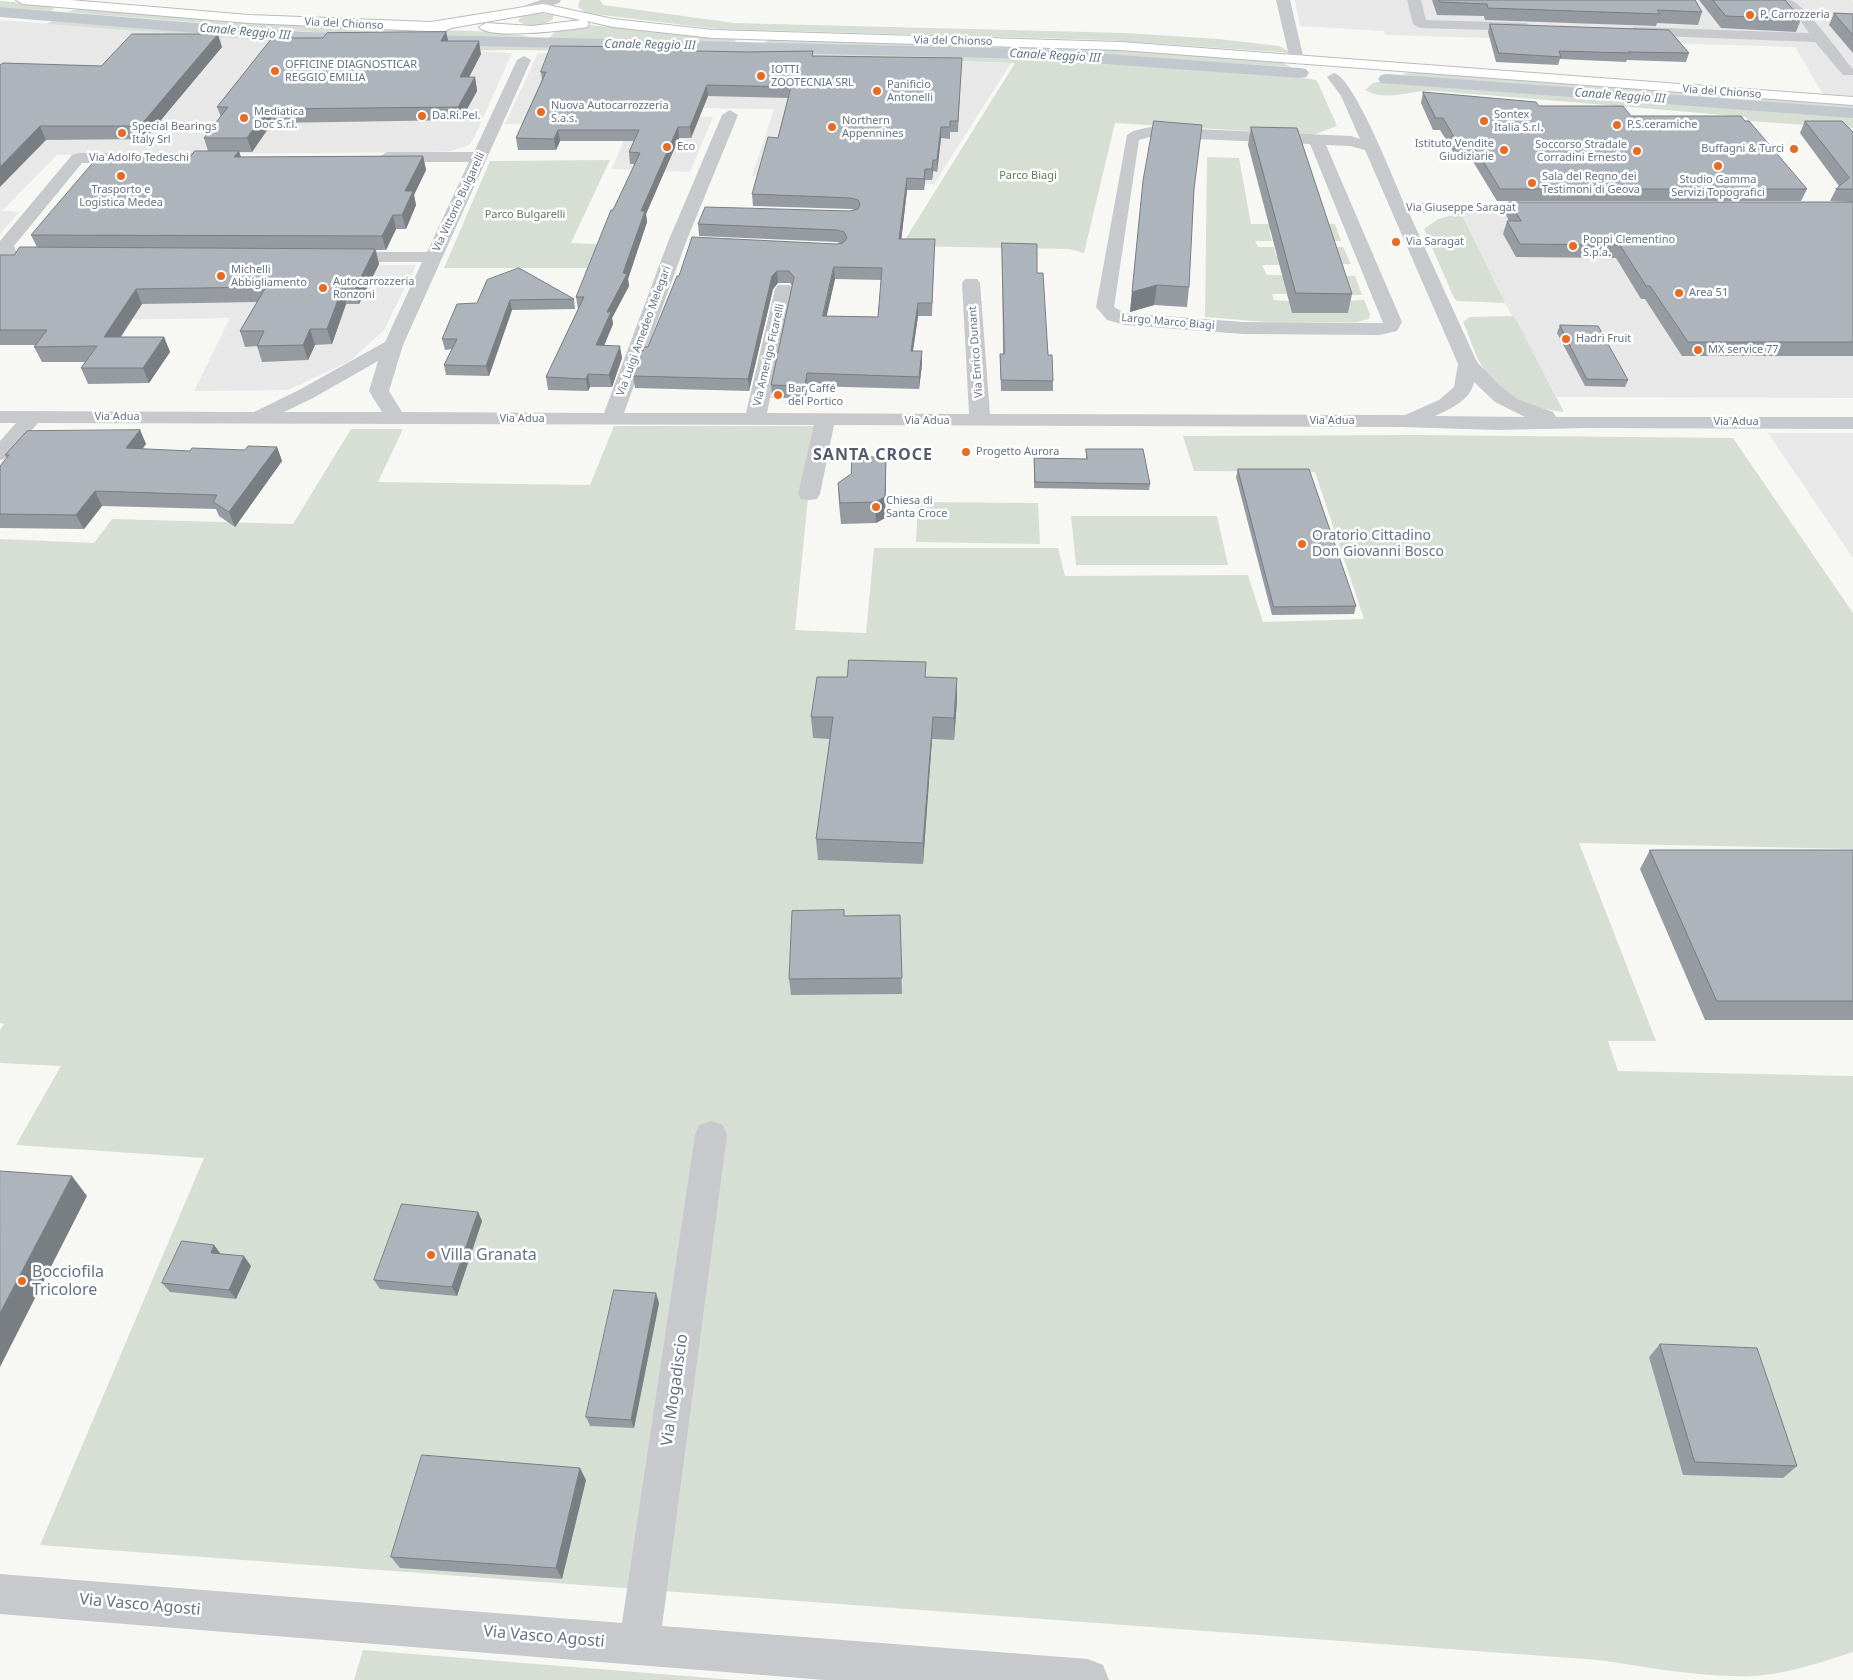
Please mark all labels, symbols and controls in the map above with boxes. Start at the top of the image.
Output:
place label: P. Carrozzeria [1760,8,1830,22]
marker: P. Carrozzeria [1744,9,1756,21]
street label: Via del Chionso [304,15,384,33]
water label: Canale Reggio III [199,21,291,43]
street label: Via del Chionso [913,34,993,48]
water label: Canale Reggio III [604,37,696,53]
water label: Canale Reggio III [1009,46,1101,66]
place label: OFFICINE DIAGNOSTICAR REGGIO EMILIA [285,58,417,84]
place label: IOTTI ZOOTECNIA SRL [771,63,854,89]
marker: OFFICINE DIAGNOSTICAR REGGIO EMILIA [269,65,281,77]
marker: IOTTI ZOOTECNIA SRL [755,70,767,82]
place label: Panificio Antonelli [887,78,933,104]
street label: Via del Chionso [1682,83,1762,101]
marker: Panificio Antonelli [871,85,883,97]
water label: Canale Reggio III [1574,86,1666,106]
place label: Nuova Autocarrozzeria S.a.s. [551,99,669,125]
place label: Mediatica Doc S.r.l. [254,105,304,131]
marker: Nuova Autocarrozzeria S.a.s. [535,106,547,118]
place label: Sontex Italia S.r.l. [1494,108,1543,134]
place label: Da.Ri.Pel. [432,109,480,123]
marker: Da.Ri.Pel. [416,110,428,122]
marker: Mediatica Doc S.r.l. [238,112,250,124]
place label: Northern Appennines [842,114,903,140]
marker: Sontex Italia S.r.l. [1478,115,1490,127]
place label: P.S.ceramiche [1627,118,1698,132]
marker: P.S.ceramiche [1611,119,1623,131]
place label: Special Bearings Italy Srl [132,120,217,146]
marker: Northern Appennines [826,121,838,133]
marker: Special Bearings Italy Srl [116,127,128,139]
place label: Istituto Vendite Giudiziarie [1415,137,1494,163]
place label: Soccorso Stradale Corradini Ernesto [1535,138,1627,164]
place label: Eco [677,140,695,154]
marker: Eco [661,141,673,153]
place label: Buffagni & Turci [1701,142,1784,156]
marker: Buffagni & Turci [1788,143,1800,155]
marker: Istituto Vendite Giudiziarie [1498,144,1510,156]
marker: Soccorso Stradale Corradini Ernesto [1631,145,1643,157]
street label: Via Vittorio Bulgarelli [430,150,488,254]
street label: Via Adolfo Tedeschi [89,151,189,165]
marker: Studio Gamma Servizi Topografici [1712,160,1724,172]
park label: Parco Biagi [999,169,1057,183]
marker: Trasporto e Logistica Medea [115,170,127,182]
place label: Sala del Regno dei Testimoni di Geova [1542,170,1640,196]
place label: Studio Gamma Servizi Topografici [1671,173,1765,199]
marker: Sala del Regno dei Testimoni di Geova [1526,177,1538,189]
place label: Trasporto e Logistica Medea [79,183,163,209]
street label: Via Giuseppe Saragat [1406,201,1516,215]
park label: Parco Bulgarelli [485,208,565,222]
place label: Poppi Clementino S.p.a. [1583,233,1675,259]
place label: Via Saragat [1406,235,1464,249]
marker: Via Saragat [1390,236,1402,248]
marker: Poppi Clementino S.p.a. [1567,240,1579,252]
place label: Michelli Abbigliamento [231,263,307,289]
street label: Via Luigi Amedeo Melegari [614,264,674,398]
marker: Michelli Abbigliamento [215,270,227,282]
place label: Autocarrozzeria Ronzoni [333,275,414,301]
marker: Autocarrozzeria Ronzoni [317,282,329,294]
place label: Area 51 [1689,286,1728,300]
marker: Area 51 [1673,287,1685,299]
street label: Via Amerigo Ficarelli [751,303,787,407]
street label: Via Enrico Dunant [966,306,986,398]
street label: Largo Marco Biagi [1121,311,1215,333]
place label: Hadri Fruit [1576,332,1631,346]
marker: Hadri Fruit [1560,333,1572,345]
place label: MX service 77 [1708,343,1779,357]
marker: MX service 77 [1692,344,1704,356]
place label: Bar Caffé del Portico [788,382,843,408]
marker: Bar Caffé del Portico [772,389,784,401]
street label: Via Adua [94,410,140,424]
street label: Via Adua [499,412,545,426]
street label: Via Adua [904,414,950,428]
street label: Via Adua [1309,414,1355,428]
street label: Via Adua [1713,415,1759,429]
district label: SANTA CROCE [812,445,934,465]
place label: Progetto Aurora [976,445,1059,459]
marker: Progetto Aurora [960,446,972,458]
place label: Chiesa di Santa Croce [886,494,947,520]
marker: Chiesa di Santa Croce [870,501,882,513]
place label: Oratorio Cittadino Don Giovanni Bosco [1312,528,1444,560]
marker: Oratorio Cittadino Don Giovanni Bosco [1296,538,1308,550]
place label: Villa Granata [441,1245,537,1265]
marker: Villa Granata [425,1249,437,1261]
place label: Bocciofila Tricolore [32,1262,104,1300]
marker: Bocciofila Tricolore [16,1275,28,1287]
street label: Via Mogadiscio [658,1333,692,1447]
street label: Via Vasco Agosti [79,1590,201,1620]
street label: Via Vasco Agosti [483,1622,605,1652]

